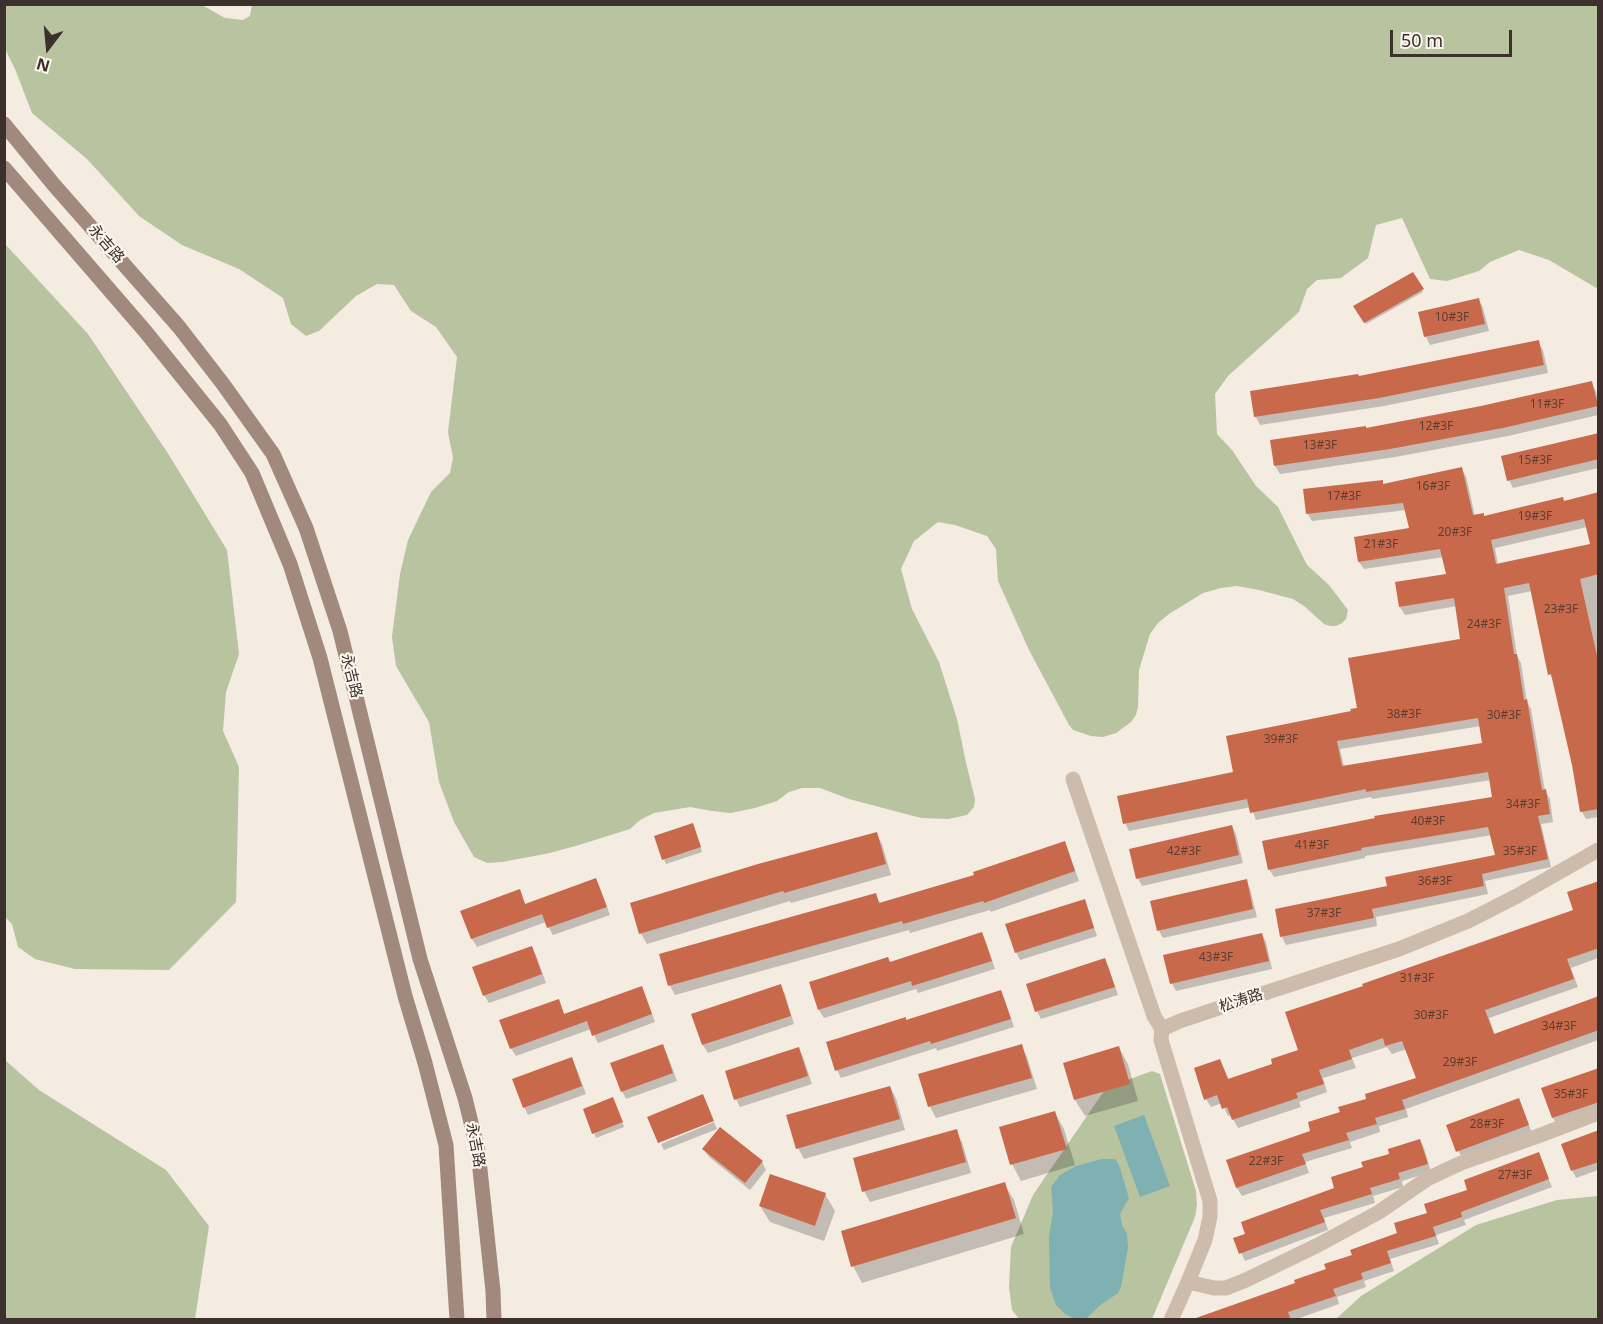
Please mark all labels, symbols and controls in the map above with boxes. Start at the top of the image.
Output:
north arrow [18,18,78,78]
scale bar [1393,18,1514,56]
text: 50 m [1401,28,1443,52]
text: N [34,53,52,78]
street label: 永吉路 [84,221,128,267]
house number: 10#3F [1435,311,1469,325]
house number: 11#3F [1530,398,1564,412]
house number: 12#3F [1419,420,1453,434]
house number: 13#3F [1303,439,1337,453]
house number: 15#3F [1518,454,1552,468]
house number: 16#3F [1416,480,1450,494]
house number: 17#3F [1327,490,1361,504]
house number: 19#3F [1518,510,1552,524]
house number: 20#3F [1438,526,1472,540]
house number: 21#3F [1364,538,1398,552]
house number: 23#3F [1544,603,1578,617]
house number: 24#3F [1467,618,1501,632]
street label: 永吉路 [337,652,365,700]
house number: 38#3F [1387,708,1421,722]
house number: 30#3F [1487,709,1521,723]
house number: 39#3F [1264,733,1298,747]
house number: 34#3F [1506,798,1540,812]
house number: 40#3F [1411,815,1445,829]
house number: 41#3F [1295,839,1329,853]
house number: 42#3F [1167,845,1201,859]
house number: 35#3F [1503,845,1537,859]
house number: 36#3F [1418,875,1452,889]
house number: 37#3F [1307,907,1341,921]
house number: 43#3F [1199,951,1233,965]
house number: 31#3F [1400,972,1434,986]
street label: 松涛路 [1217,985,1265,1017]
house number: 30#3F [1414,1009,1448,1023]
house number: 34#3F [1542,1020,1576,1034]
house number: 29#3F [1443,1056,1477,1070]
house number: 35#3F [1554,1088,1588,1102]
house number: 28#3F [1470,1118,1504,1132]
street label: 永吉路 [462,1121,488,1169]
house number: 22#3F [1249,1155,1283,1169]
house number: 27#3F [1498,1169,1532,1183]

